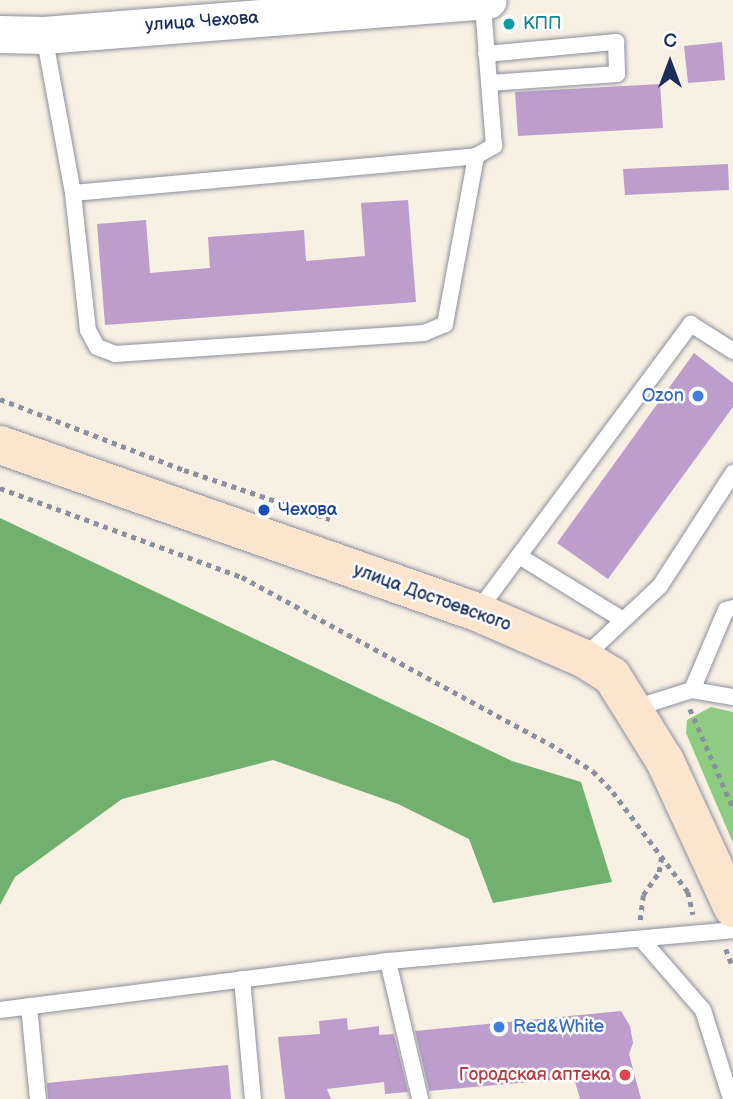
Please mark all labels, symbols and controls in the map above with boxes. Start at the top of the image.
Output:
street label: улица Чехова [144,7,260,37]
place label: КПП [523,13,562,35]
marker: КПП [501,16,517,32]
north arrow [635,28,705,98]
text: С [663,30,677,53]
place label: Ozon [642,385,684,407]
marker: Ozon [690,388,706,404]
place label: Чехова [278,499,337,521]
marker: Чехова [256,502,272,518]
street label: улица Достоевского [350,559,514,637]
place label: Red&White [513,1016,604,1038]
marker: Red&White [491,1019,507,1035]
place label: Городская аптека [459,1064,611,1086]
marker: Городская аптека [617,1067,633,1083]

